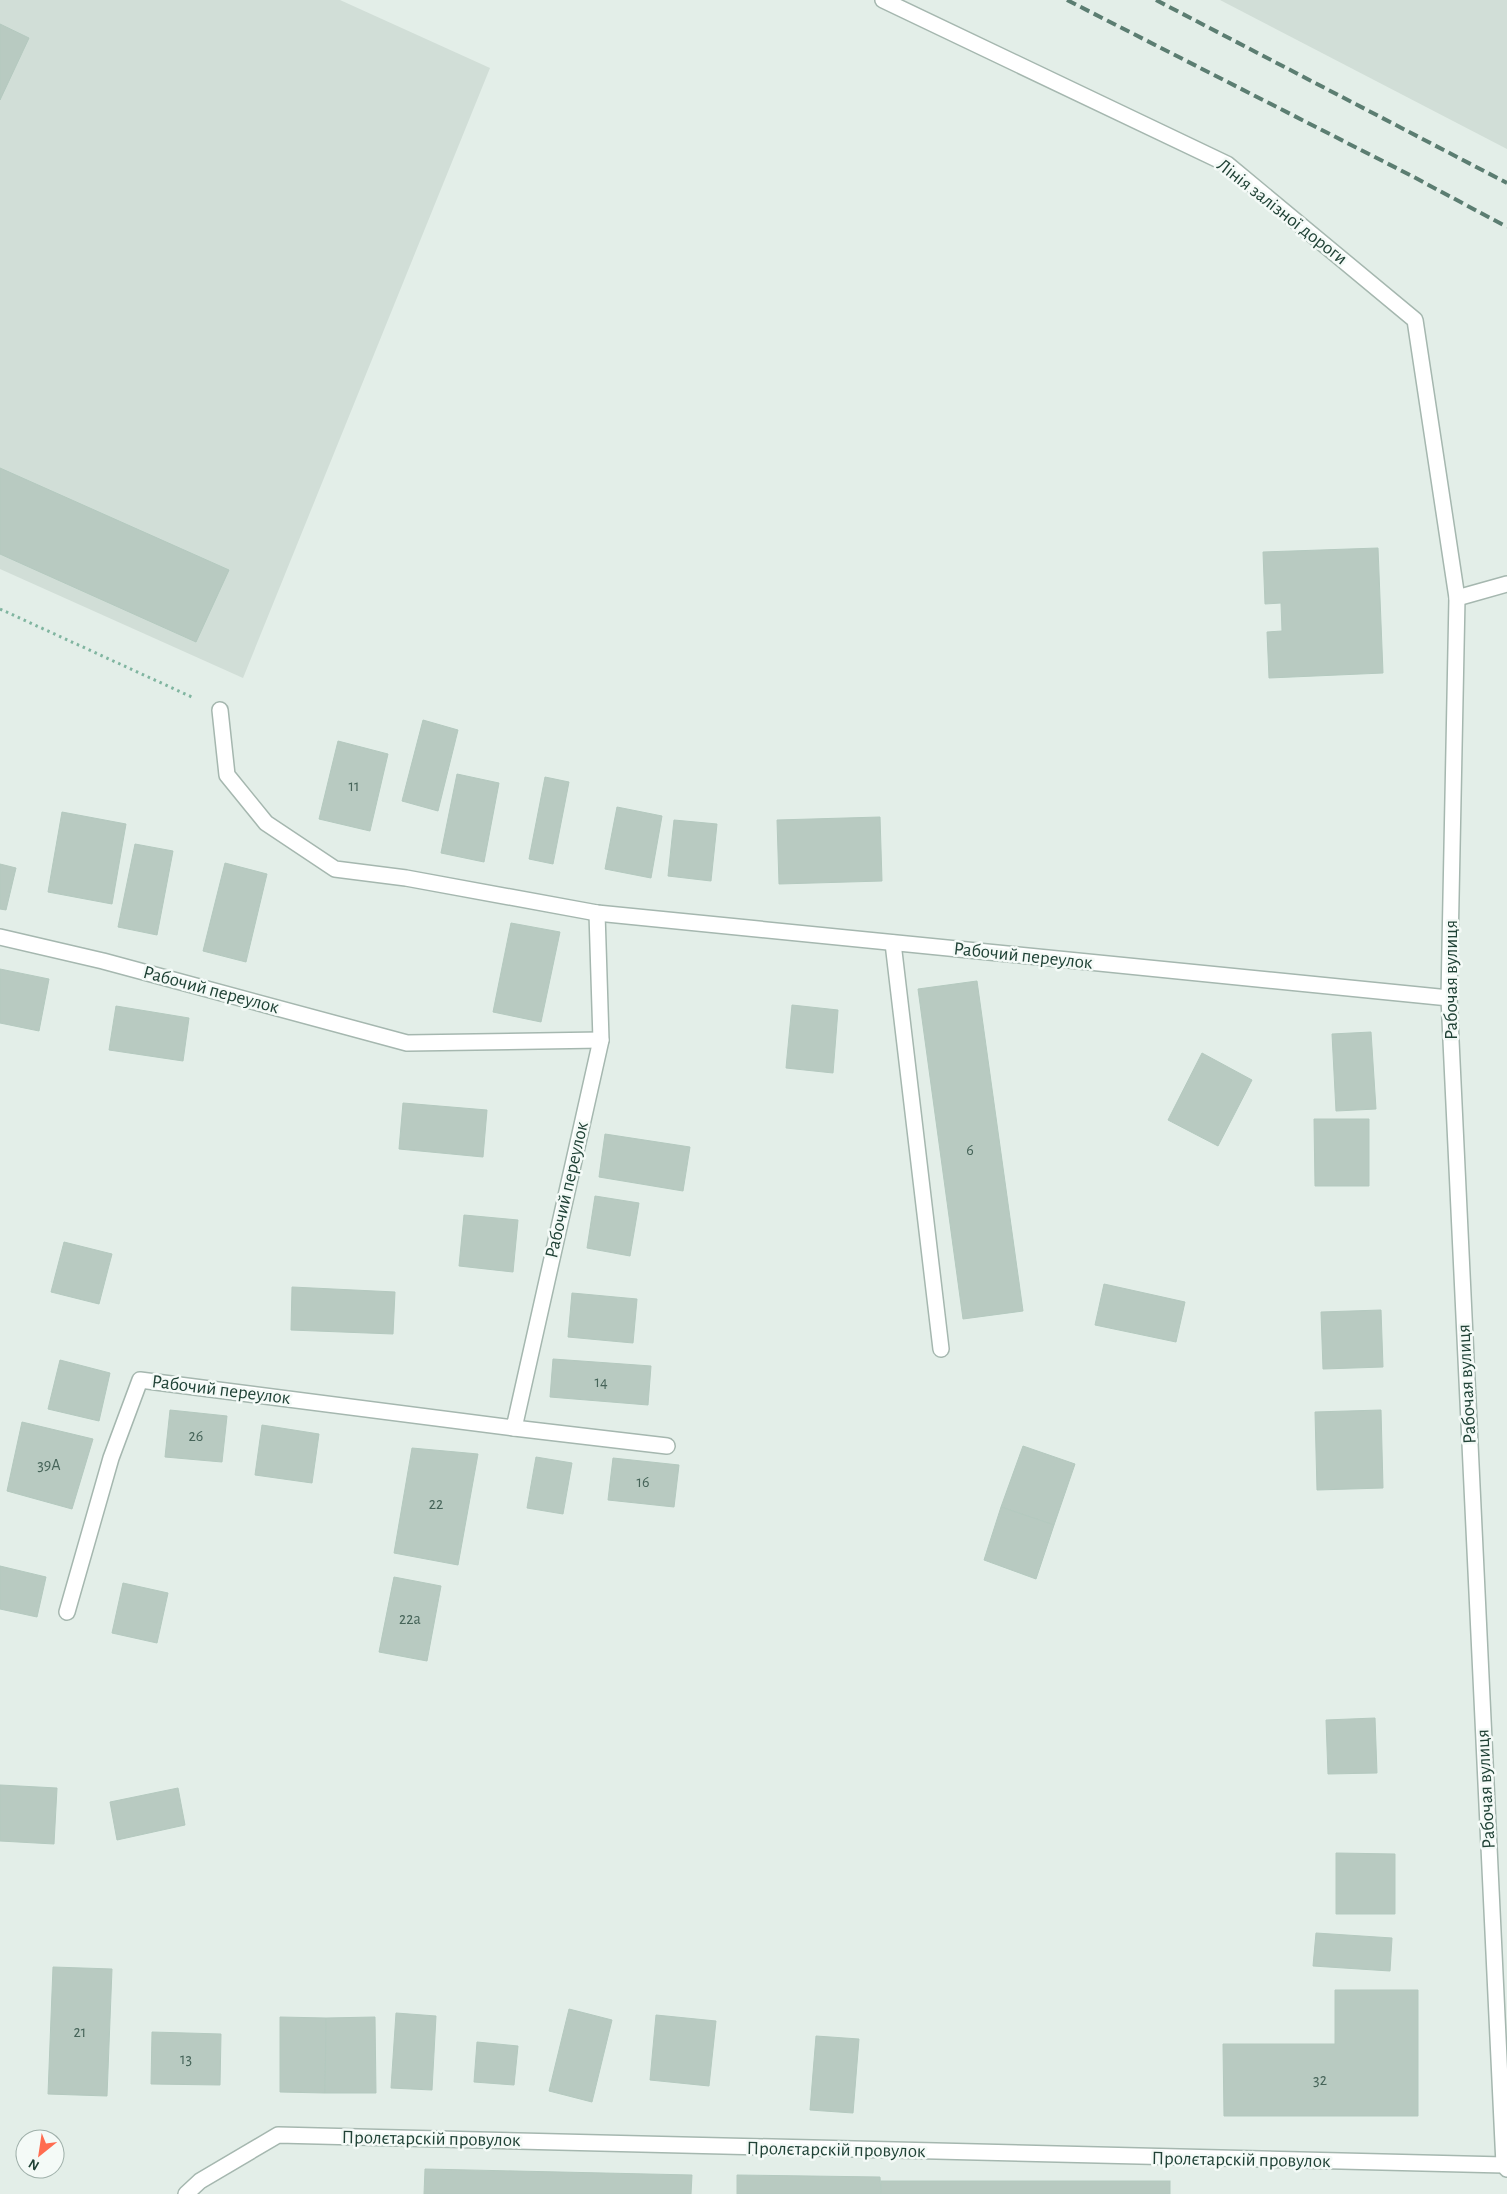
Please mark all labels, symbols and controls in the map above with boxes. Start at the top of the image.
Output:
street label: Лінія залізної дороги [1213,155,1351,269]
house number: 11 [348,778,360,794]
street label: Рабочая вулиця [1442,920,1461,1040]
street label: Рабочий переулок [952,939,1094,973]
street label: Рабочий переулок [141,963,281,1017]
street label: Рабочий переулок [542,1119,592,1260]
house number: 6 [966,1142,974,1158]
street label: Рабочая вулиця [1454,1324,1480,1444]
street label: Рабочий переулок [150,1372,292,1408]
house number: 14 [594,1374,608,1390]
house number: 26 [189,1428,203,1444]
house number: 39А [37,1457,61,1473]
house number: 16 [636,1474,650,1490]
house number: 22 [429,1496,443,1512]
house number: 22а [399,1611,421,1627]
street label: Рабочая вулиця [1473,1729,1499,1849]
house number: 21 [74,2024,86,2040]
house number: 13 [180,2051,192,2067]
house number: 32 [1313,2072,1327,2088]
street label: Пролєтарскій провулок [341,2128,521,2150]
north arrow [15,2129,65,2179]
street label: Пролєтарскій провулок [746,2139,926,2161]
street label: Пролєтарскій провулок [1151,2149,1331,2171]
text: N [26,2156,42,2173]

